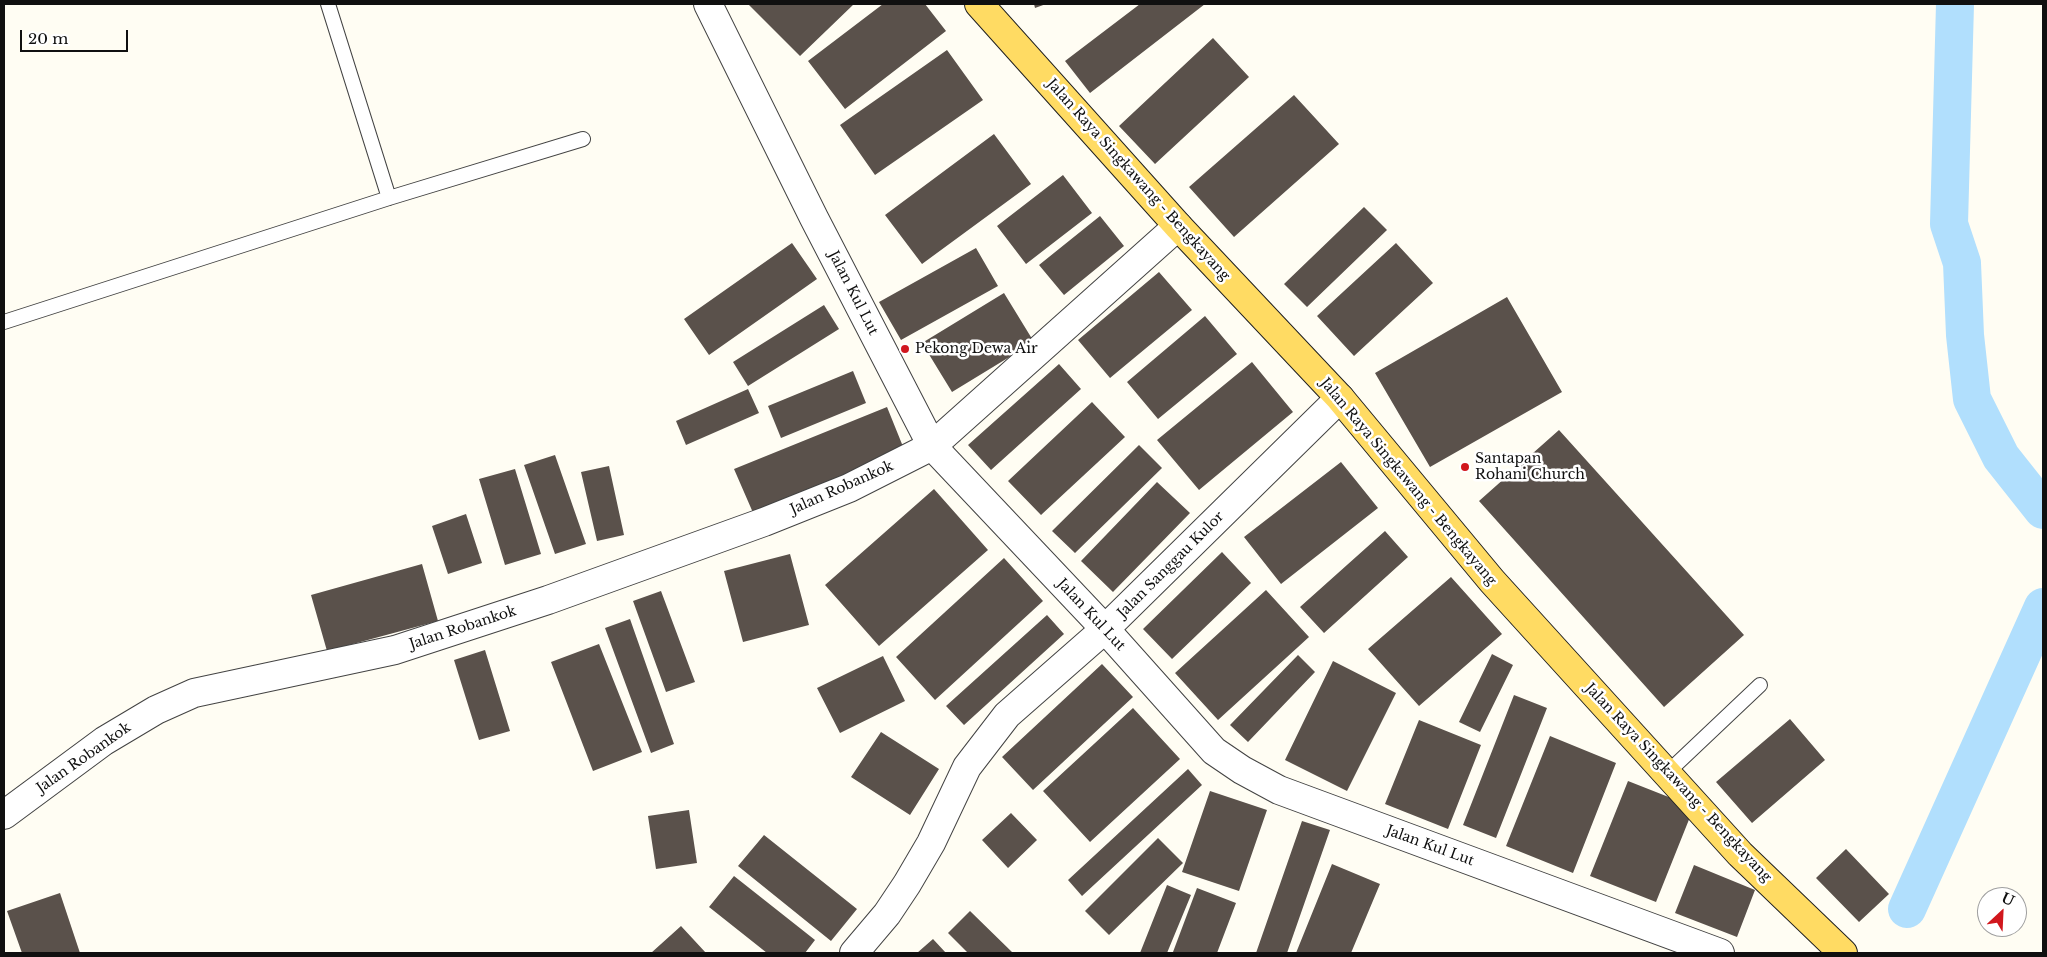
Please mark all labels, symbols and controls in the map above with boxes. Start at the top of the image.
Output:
scale bar [22,20,130,52]
text: 20 m [28,29,68,48]
street label: Jalan Raya Singkawang - Bengkayang [1043,76,1233,284]
street label: Jalan Kul Lut [825,248,881,338]
place label: Pekong Dewa Air [915,341,1038,357]
marker: Pekong Dewa Air [899,343,911,355]
street label: Jalan Raya Singkawang - Bengkayang [1316,375,1500,589]
place label: Santapan Rohani Church [1475,451,1585,484]
street label: Jalan Robankok [788,458,896,518]
marker: Santapan Rohani Church [1459,461,1471,473]
street label: Jalan Sanggau Kulor [1114,508,1228,622]
street label: Jalan Kul Lut [1053,576,1129,654]
street label: Jalan Robankok [407,603,519,653]
street label: Jalan Raya Singkawang - Bengkayang [1581,680,1775,886]
street label: Jalan Robankok [34,719,134,797]
street label: Jalan Kul Lut [1384,822,1476,870]
north arrow [1977,887,2027,937]
text: U [1999,889,2017,910]

